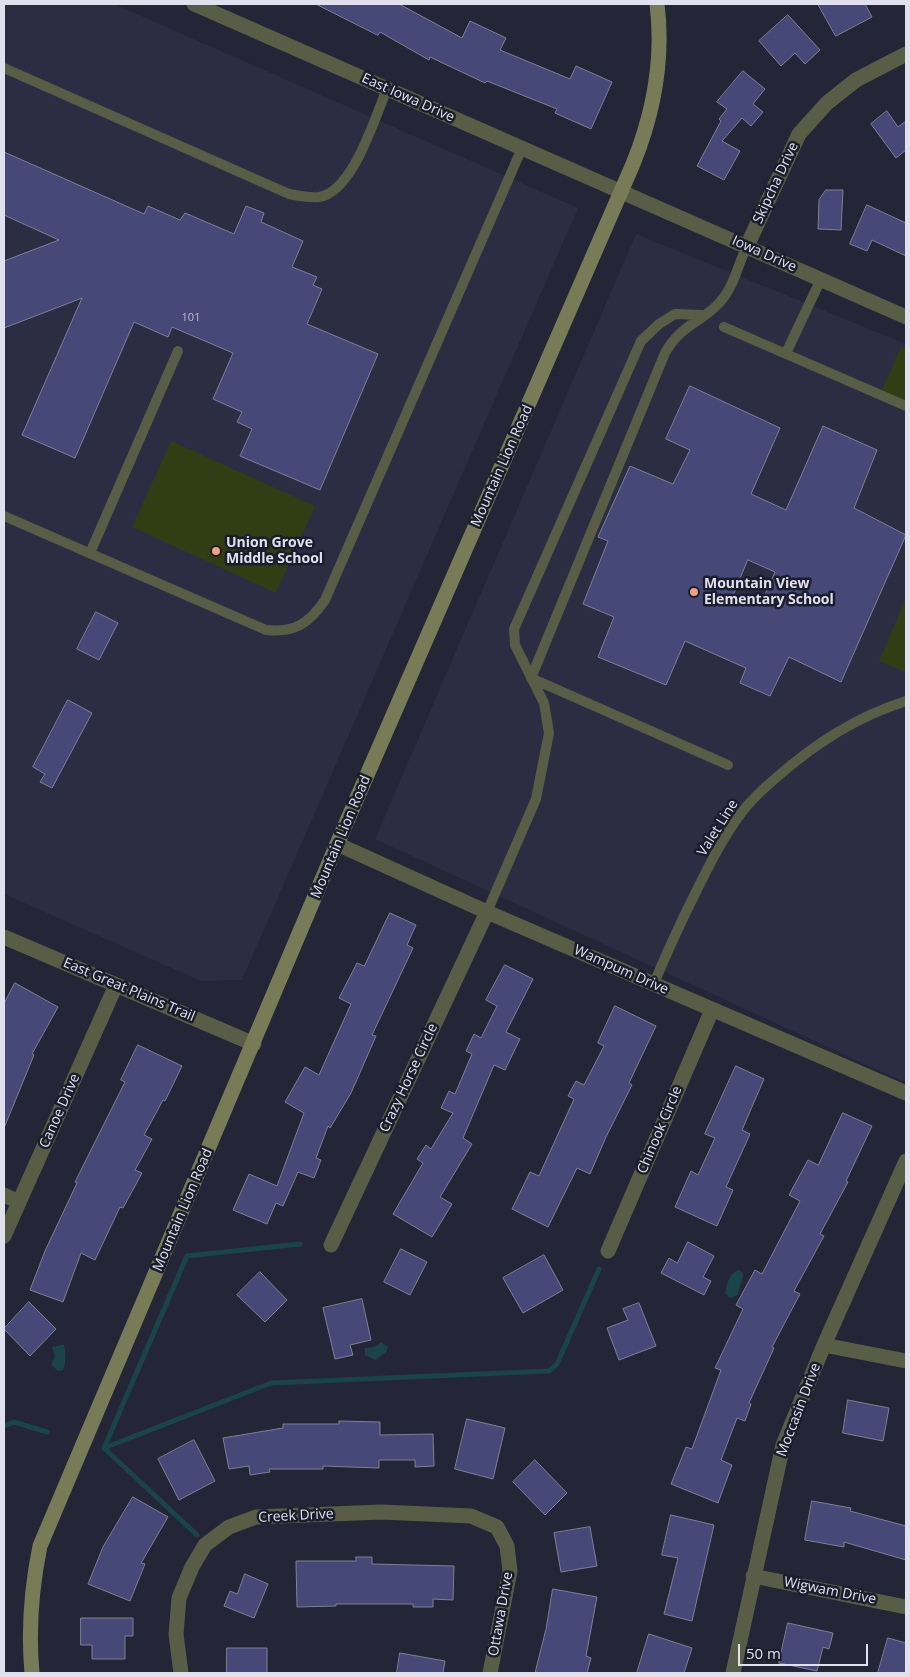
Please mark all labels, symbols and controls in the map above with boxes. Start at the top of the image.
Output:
street label: East Iowa Drive [359,70,457,126]
street label: Skipcha Drive [750,140,802,226]
street label: Iowa Drive [729,232,799,276]
house number: 101 [182,311,200,325]
street label: Mountain Lion Road [468,402,536,530]
place label: Union Grove Middle School [226,535,323,568]
marker: Union Grove Middle School [210,545,222,557]
place label: Mountain View Elementary School [704,576,834,608]
marker: Mountain View Elementary School [688,586,700,598]
street label: Mountain Lion Road [308,773,374,901]
street label: Valet Line [694,797,742,859]
street label: Wampum Drive [571,942,671,998]
street label: East Great Plains Trail [61,955,197,1025]
street label: Crazy Horse Circle [376,1021,442,1135]
street label: Canoe Drive [36,1071,84,1151]
street label: Chinook Circle [634,1084,686,1176]
street label: Mountain Lion Road [150,1146,216,1274]
street label: Moccasin Drive [773,1361,825,1459]
street label: Creek Drive [258,1506,334,1526]
street label: Ottawa Drive [485,1571,517,1657]
street label: Wigwam Drive [782,1574,878,1608]
scale bar [740,1634,870,1666]
text: 50 m [746,1643,781,1663]

